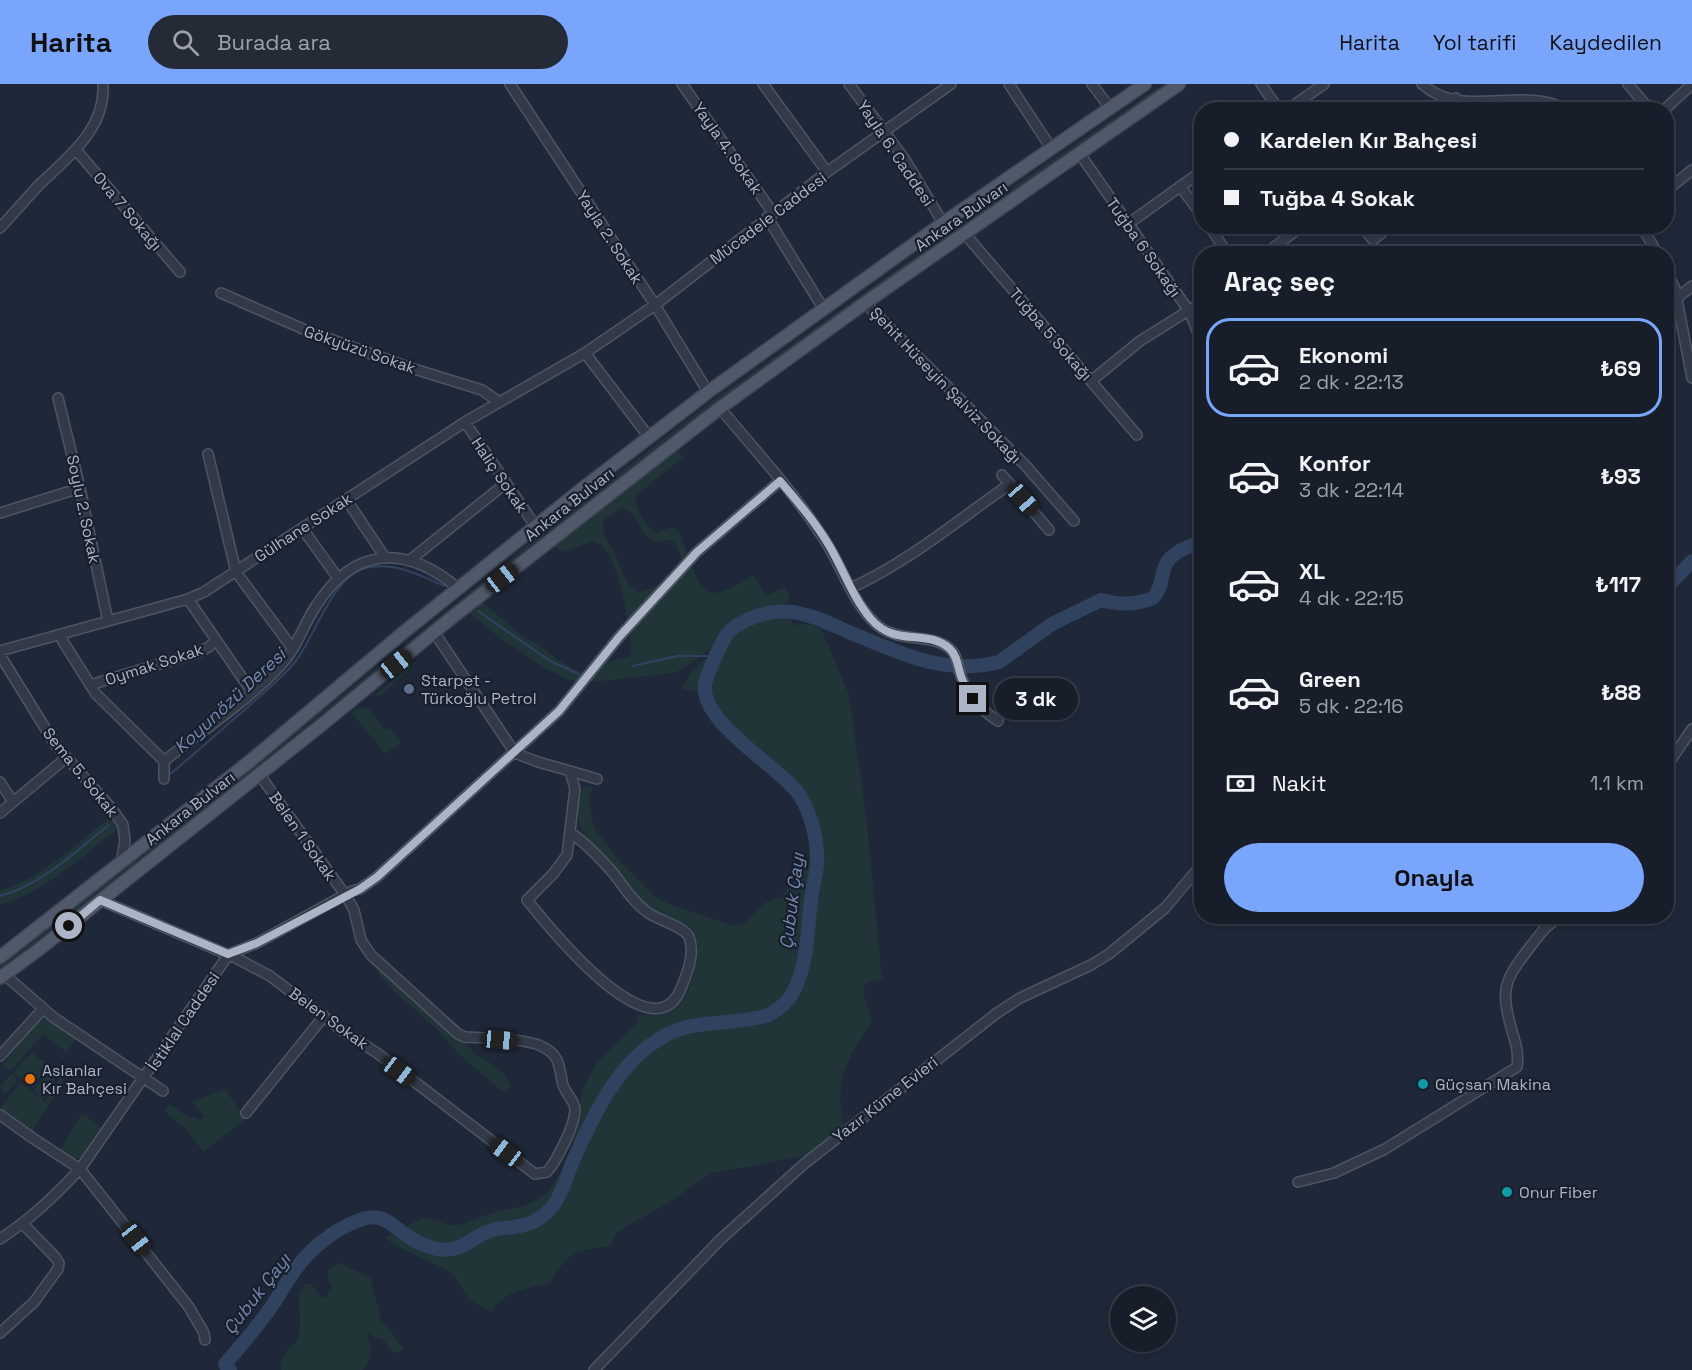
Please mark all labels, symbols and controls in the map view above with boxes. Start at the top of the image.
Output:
search box [148,15,568,69]
text: Harita [30,24,112,60]
icon: search [169,26,202,59]
text: Burada ara [217,28,331,56]
text: Harita [1339,29,1400,56]
text: Yol tarifi [1433,29,1516,56]
text: Kaydedilen [1549,29,1662,56]
street label: Yayla 6. Caddesi [852,96,939,210]
street label: Yayla 4. Sokak [688,98,767,199]
text: Kardelen Kır Bahçesi [1260,126,1477,154]
street label: Ova 7 Sokağı [88,167,167,255]
street label: Mücadele Caddesi [706,168,831,269]
street label: Ankara Bulvarı [911,177,1012,256]
text: Tuğba 4 Sokak [1260,184,1415,212]
street label: Yayla 2. Sokak [571,186,648,288]
street label: Tuğba 6 Sokağı [1101,193,1186,301]
text: Araç seç [1224,264,1335,299]
street label: Tuğba 5 Sokağı [1004,283,1097,385]
street label: Şehit Hüseyin Şalviz Sokağı [865,303,1026,468]
street label: Gökyüzü Sokak [301,321,419,379]
icon: car [1227,341,1281,395]
text: Ekonomi [1299,341,1388,369]
text: ₺69 [1600,354,1641,382]
text: 2 dk · 22:13 [1299,369,1403,395]
street label: Haliç Sokak [467,433,533,518]
icon: car [1227,449,1281,503]
text: Konfor [1299,449,1371,477]
street label: Soylu 2. Sokak [62,453,105,566]
text: ₺93 [1600,462,1641,490]
street label: Ankara Bulvarı [520,463,618,546]
text: 3 dk · 22:14 [1299,477,1404,503]
car [1004,480,1042,518]
street label: Gülhane Sokak [250,488,357,567]
icon: car [1227,557,1281,611]
text: XL [1299,557,1325,585]
car [482,560,522,596]
text: ₺117 [1595,570,1641,598]
text: 4 dk · 22:15 [1299,585,1404,611]
street label: Oymak Sokak [102,639,206,690]
water label: Koyunözü Deresi [169,641,292,758]
car [376,646,416,682]
icon: car [1227,665,1281,719]
text: Green [1299,665,1361,693]
place label: Starpet - Türkoğlu Petrol [421,670,537,709]
callout: 3 dk [994,678,1078,720]
text: ₺88 [1601,678,1641,706]
marker: Starpet - Türkoğlu Petrol [402,682,416,696]
route end [959,685,986,712]
text: 3 dk [1015,686,1057,712]
text: 5 dk · 22:16 [1299,693,1404,719]
street label: Sema 5. Sokak [38,723,123,822]
street label: Ankara Bulvarı [141,767,239,850]
icon: cash [1224,767,1257,800]
text: Nakit [1272,769,1327,797]
text: 1.1 km [1590,770,1644,796]
street label: Belen 1 Sokak [264,788,341,885]
button: Onayla [1224,843,1644,912]
water label: Çubuk Çayı [774,850,809,950]
route start [55,912,82,939]
street label: İstiklal Caddesi [143,968,224,1075]
street label: Belen Sokak [285,982,373,1055]
car [481,1029,519,1051]
street label: Yazır Küme Evleri [828,1052,942,1147]
car [379,1053,419,1089]
place label: Aslanlar Kır Bahçesi [42,1060,127,1099]
marker: Aslanlar Kır Bahçesi [23,1072,37,1086]
place label: Güçsan Makina [1435,1074,1551,1095]
marker: Güçsan Makina [1416,1077,1430,1091]
car [486,1134,526,1170]
place label: Onur Fiber [1519,1182,1598,1203]
marker: Onur Fiber [1500,1185,1514,1199]
car [118,1219,154,1259]
water label: Çubuk Çayı [218,1247,296,1339]
map controls [1110,1286,1176,1352]
button: layers [1110,1286,1176,1352]

